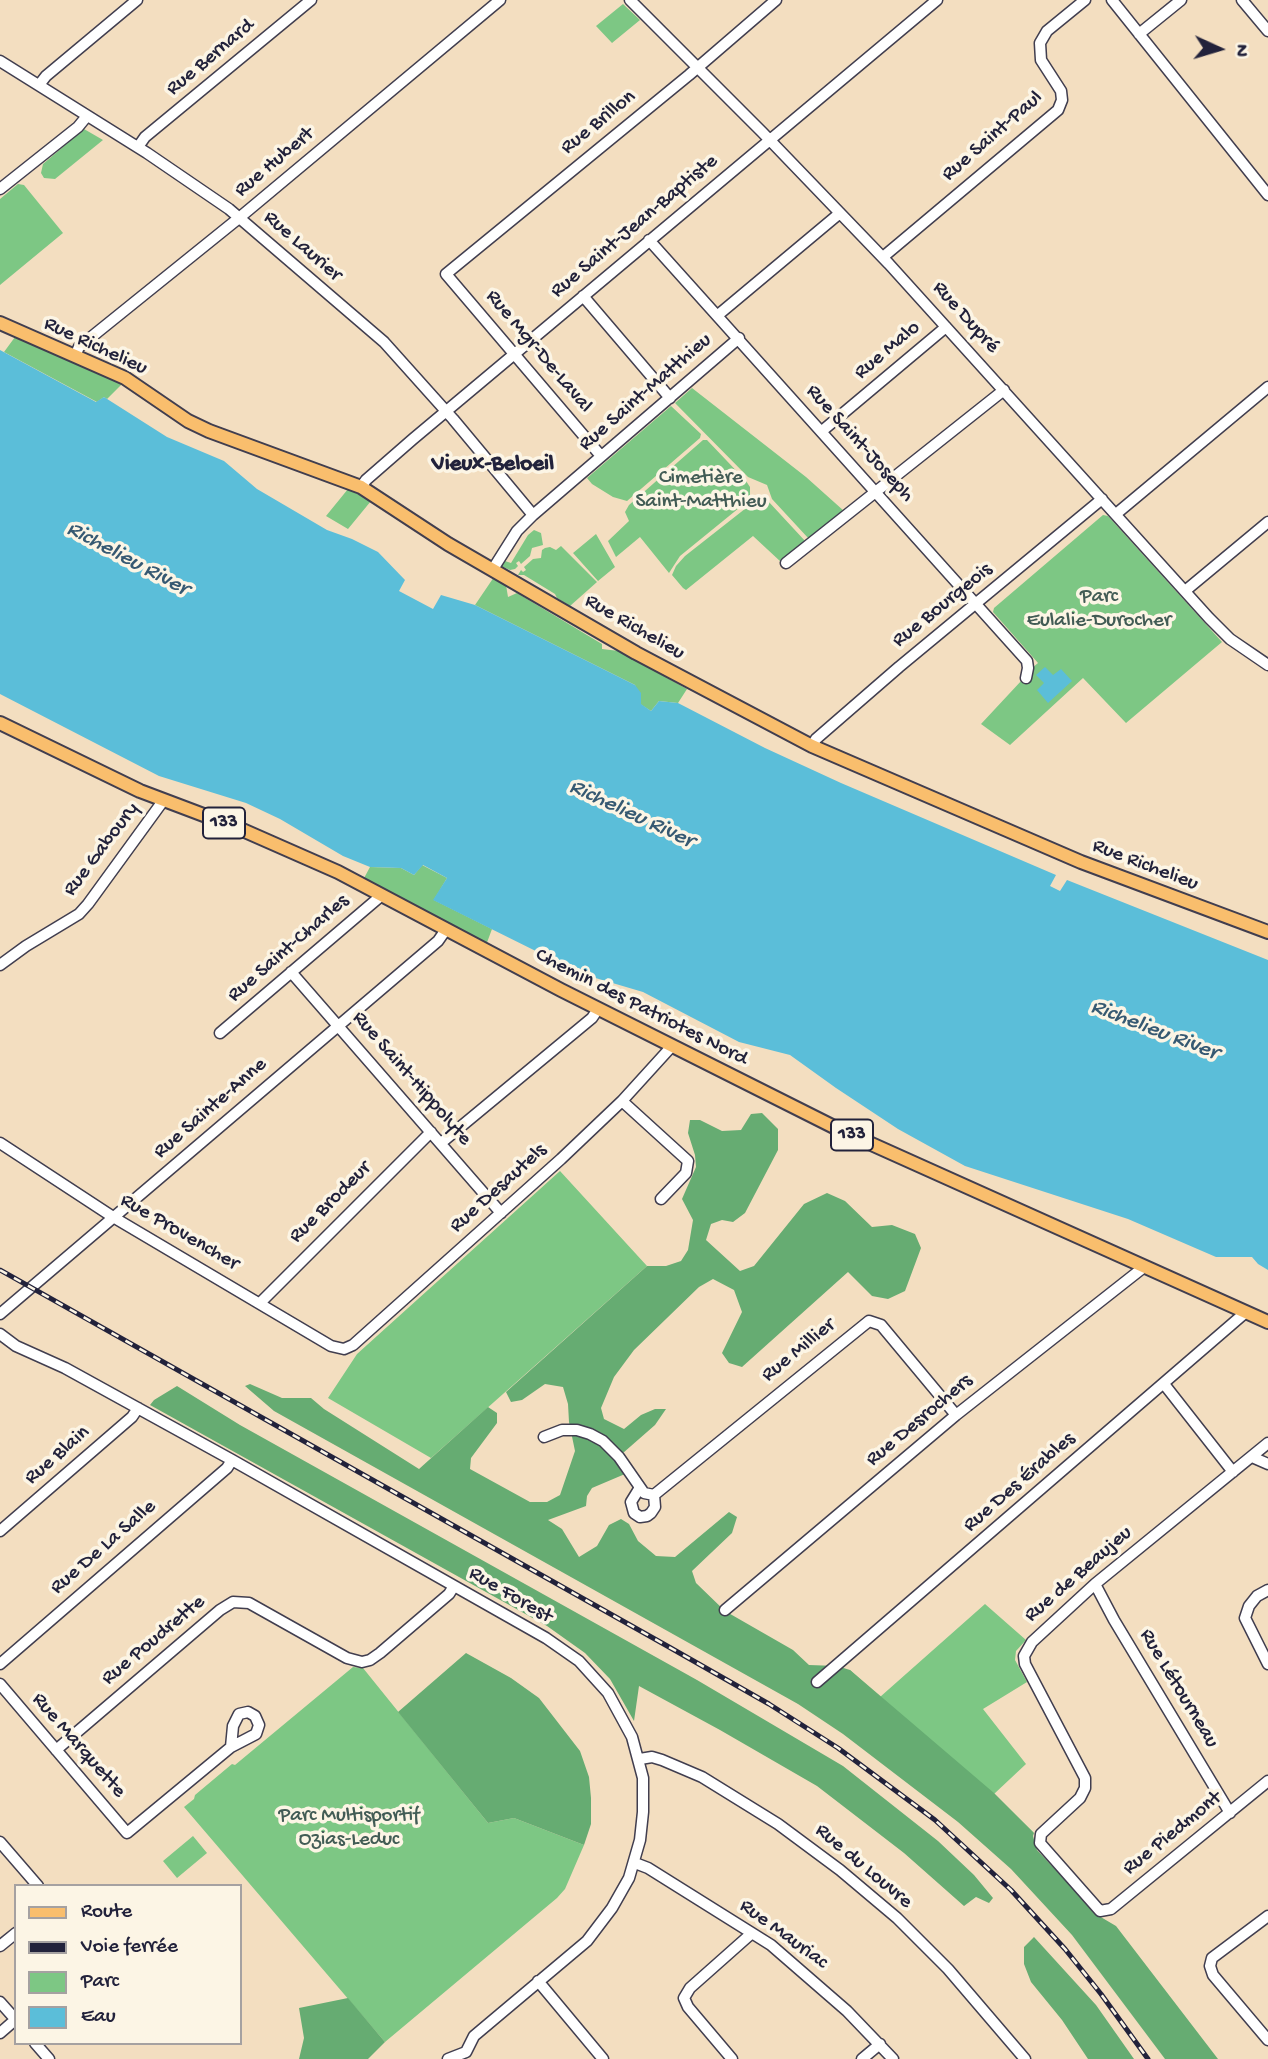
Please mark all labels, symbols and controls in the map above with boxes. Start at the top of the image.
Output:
street label: Rue Bernard [162,14,260,102]
north arrow [1184,14,1254,84]
text: N [1229,44,1252,57]
street label: Rue Brillon [556,85,642,161]
street label: Rue Saint-Paul [937,86,1049,188]
street label: Rue Hubert [230,122,320,204]
street label: Rue Saint-Jean-Baptiste [546,150,724,304]
street label: Rue Laurier [257,206,347,288]
street label: Rue Dupré [926,277,1004,359]
street label: Rue Mgr-De-Laval [479,285,597,419]
street label: Rue Richelieu [39,312,151,382]
street label: Rue Malo [850,316,926,386]
street label: Rue Saint-Matthieu [574,328,718,458]
street label: Rue Saint-Joseph [799,380,919,508]
district label: Vieux-Beloeil [432,451,554,479]
park label: Cimetière Saint-Matthieu [636,466,766,516]
water label: Richelieu River [61,516,193,604]
street label: Rue Bourgeois [888,558,998,654]
park label: Parc Eulalie-Durocher [1027,585,1171,635]
street label: Rue Richelieu [579,589,689,667]
water label: Richelieu River [564,774,698,856]
street label: Rue Gaboury [58,798,146,902]
road number: 133 [203,808,245,838]
street label: Rue Richelieu [1089,834,1201,898]
street label: Rue Saint-Charles [223,889,355,1009]
street label: Chemin des Patriotes Nord [531,943,751,1073]
water label: Richelieu River [1086,994,1222,1068]
street label: Rue Saint-Hippolyte [346,1006,476,1152]
street label: Rue Sainte-Anne [149,1053,273,1165]
road number: 133 [831,1120,873,1150]
street label: Rue Desautels [445,1139,553,1239]
street label: Rue Brodeur [285,1157,377,1249]
street label: Rue Provencher [115,1189,243,1277]
street label: Rue Millier [757,1314,841,1388]
street label: Rue Desrochers [861,1369,979,1473]
street label: Rue Blain [20,1421,96,1491]
street label: Rue Des Érables [959,1427,1081,1539]
street label: Rue De La Salle [46,1495,162,1601]
street label: Rue de Beaujeu [1020,1521,1138,1629]
street label: Rue Forest [463,1562,557,1630]
street label: Rue Poudrette [97,1590,211,1692]
street label: Rue Létourneau [1133,1625,1223,1753]
street label: Rue Marquette [25,1688,131,1804]
street label: Rue Piedmont [1118,1786,1228,1882]
park label: Parc Multisportif Ozias-Leduc [279,1804,419,1854]
street label: Rue du Louvre [809,1819,917,1915]
legend [14,1884,242,2045]
street label: Rue Mauriac [734,1894,832,1976]
text: Route [81,1900,132,1925]
text: Voie ferrée [81,1935,178,1960]
text: Parc [81,1970,119,1995]
text: Eau [81,2005,116,2030]

